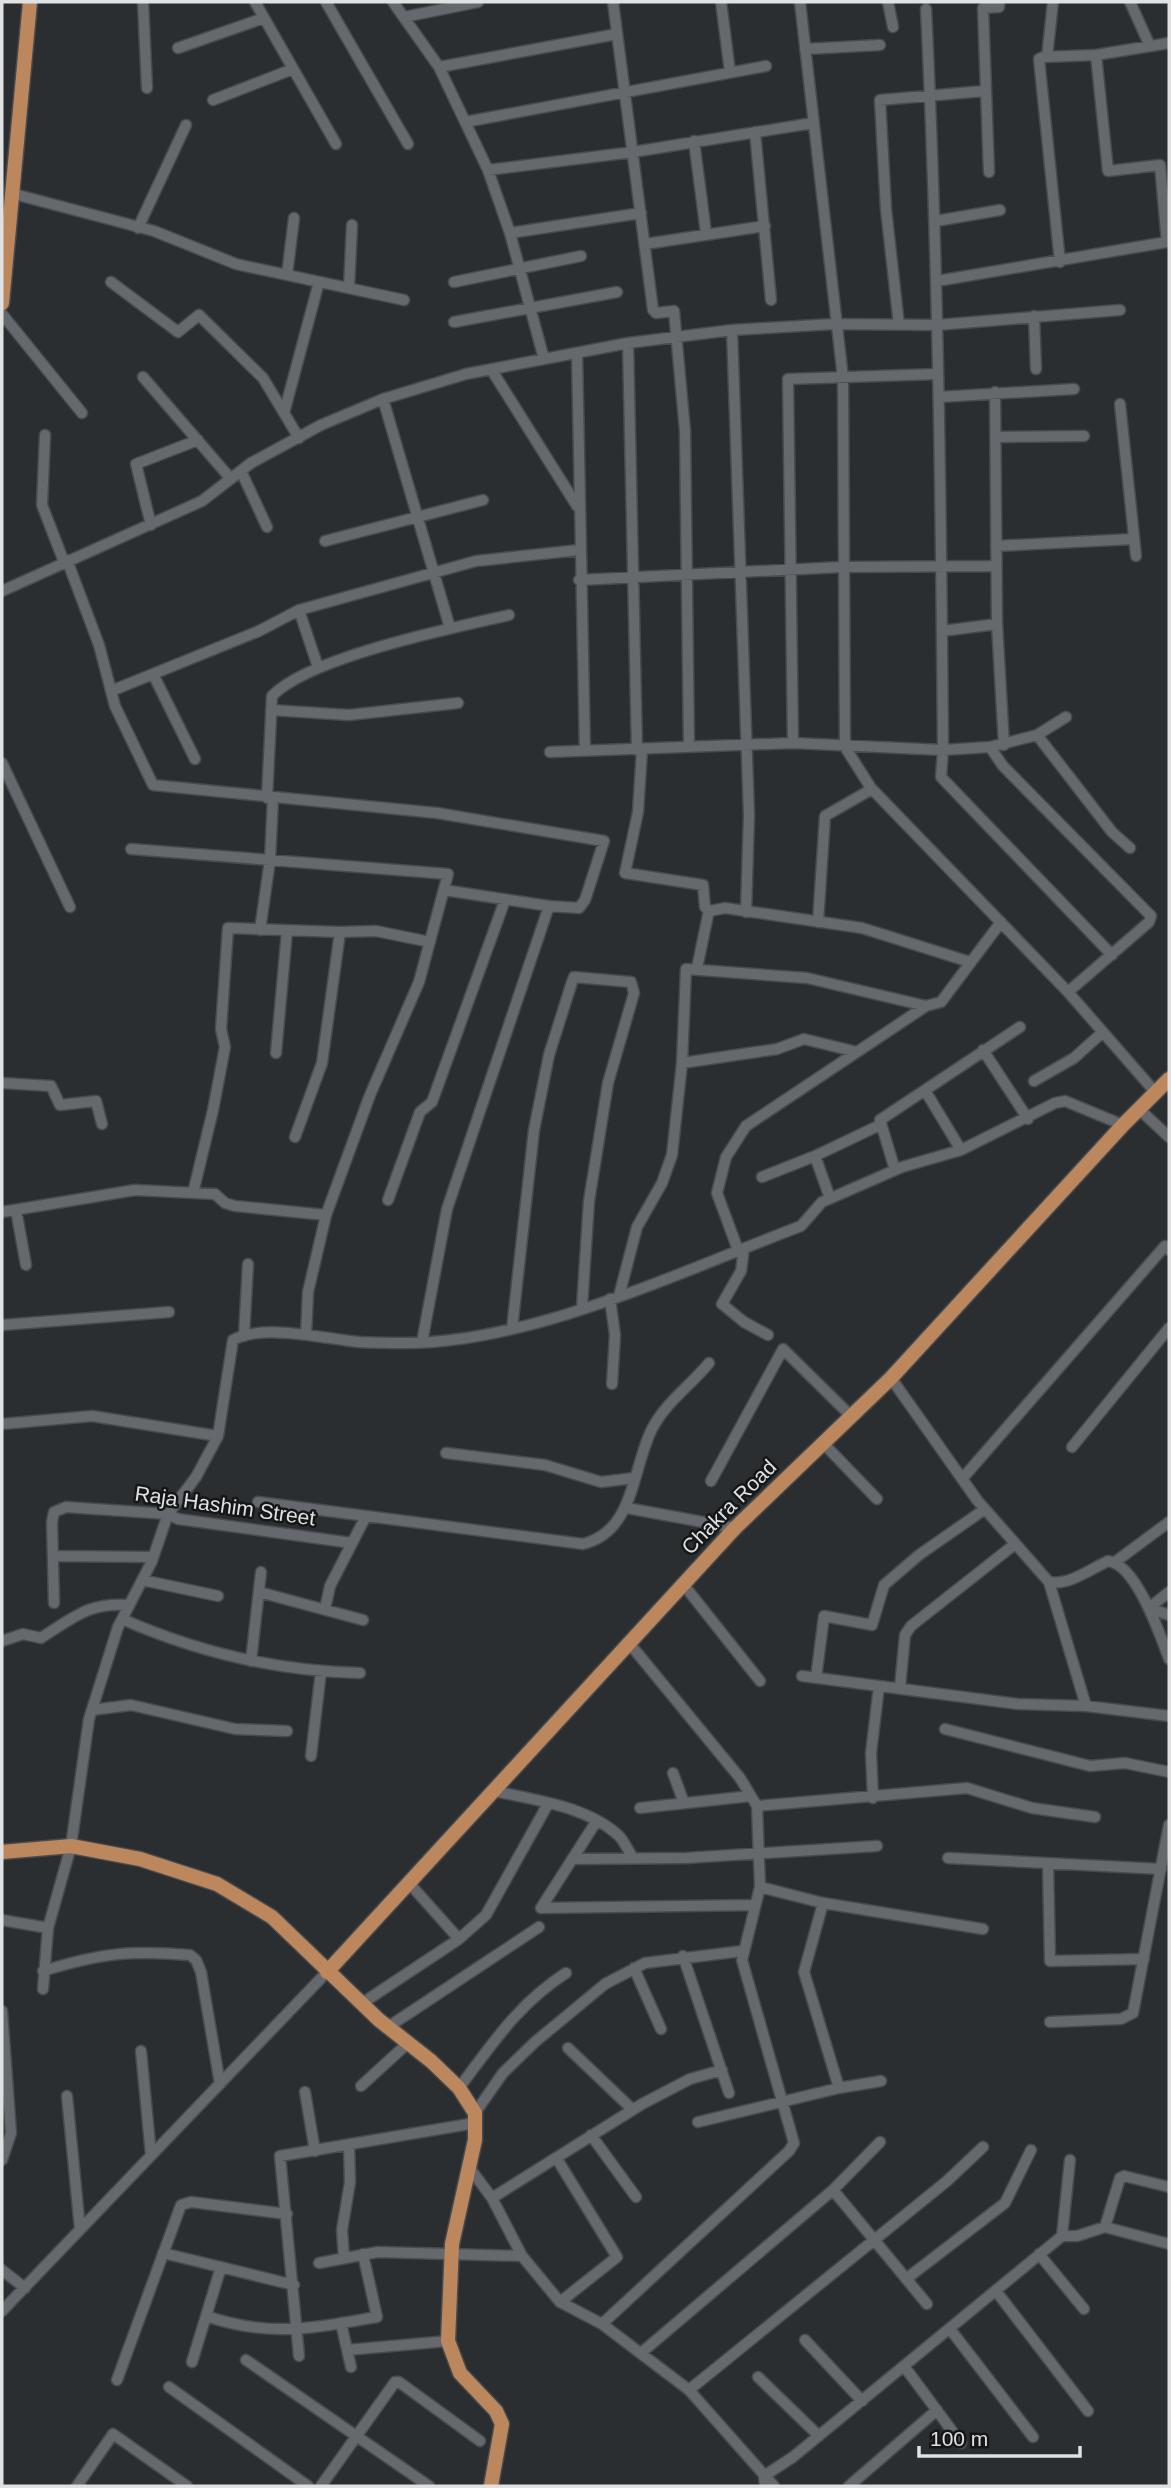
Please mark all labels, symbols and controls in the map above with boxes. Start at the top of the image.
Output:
street label: Chakra Road [677,1455,781,1559]
street label: Raja Hashim Street [133,1481,317,1530]
scale bar [919,2414,1080,2458]
text: 100 m [930,2427,988,2450]

